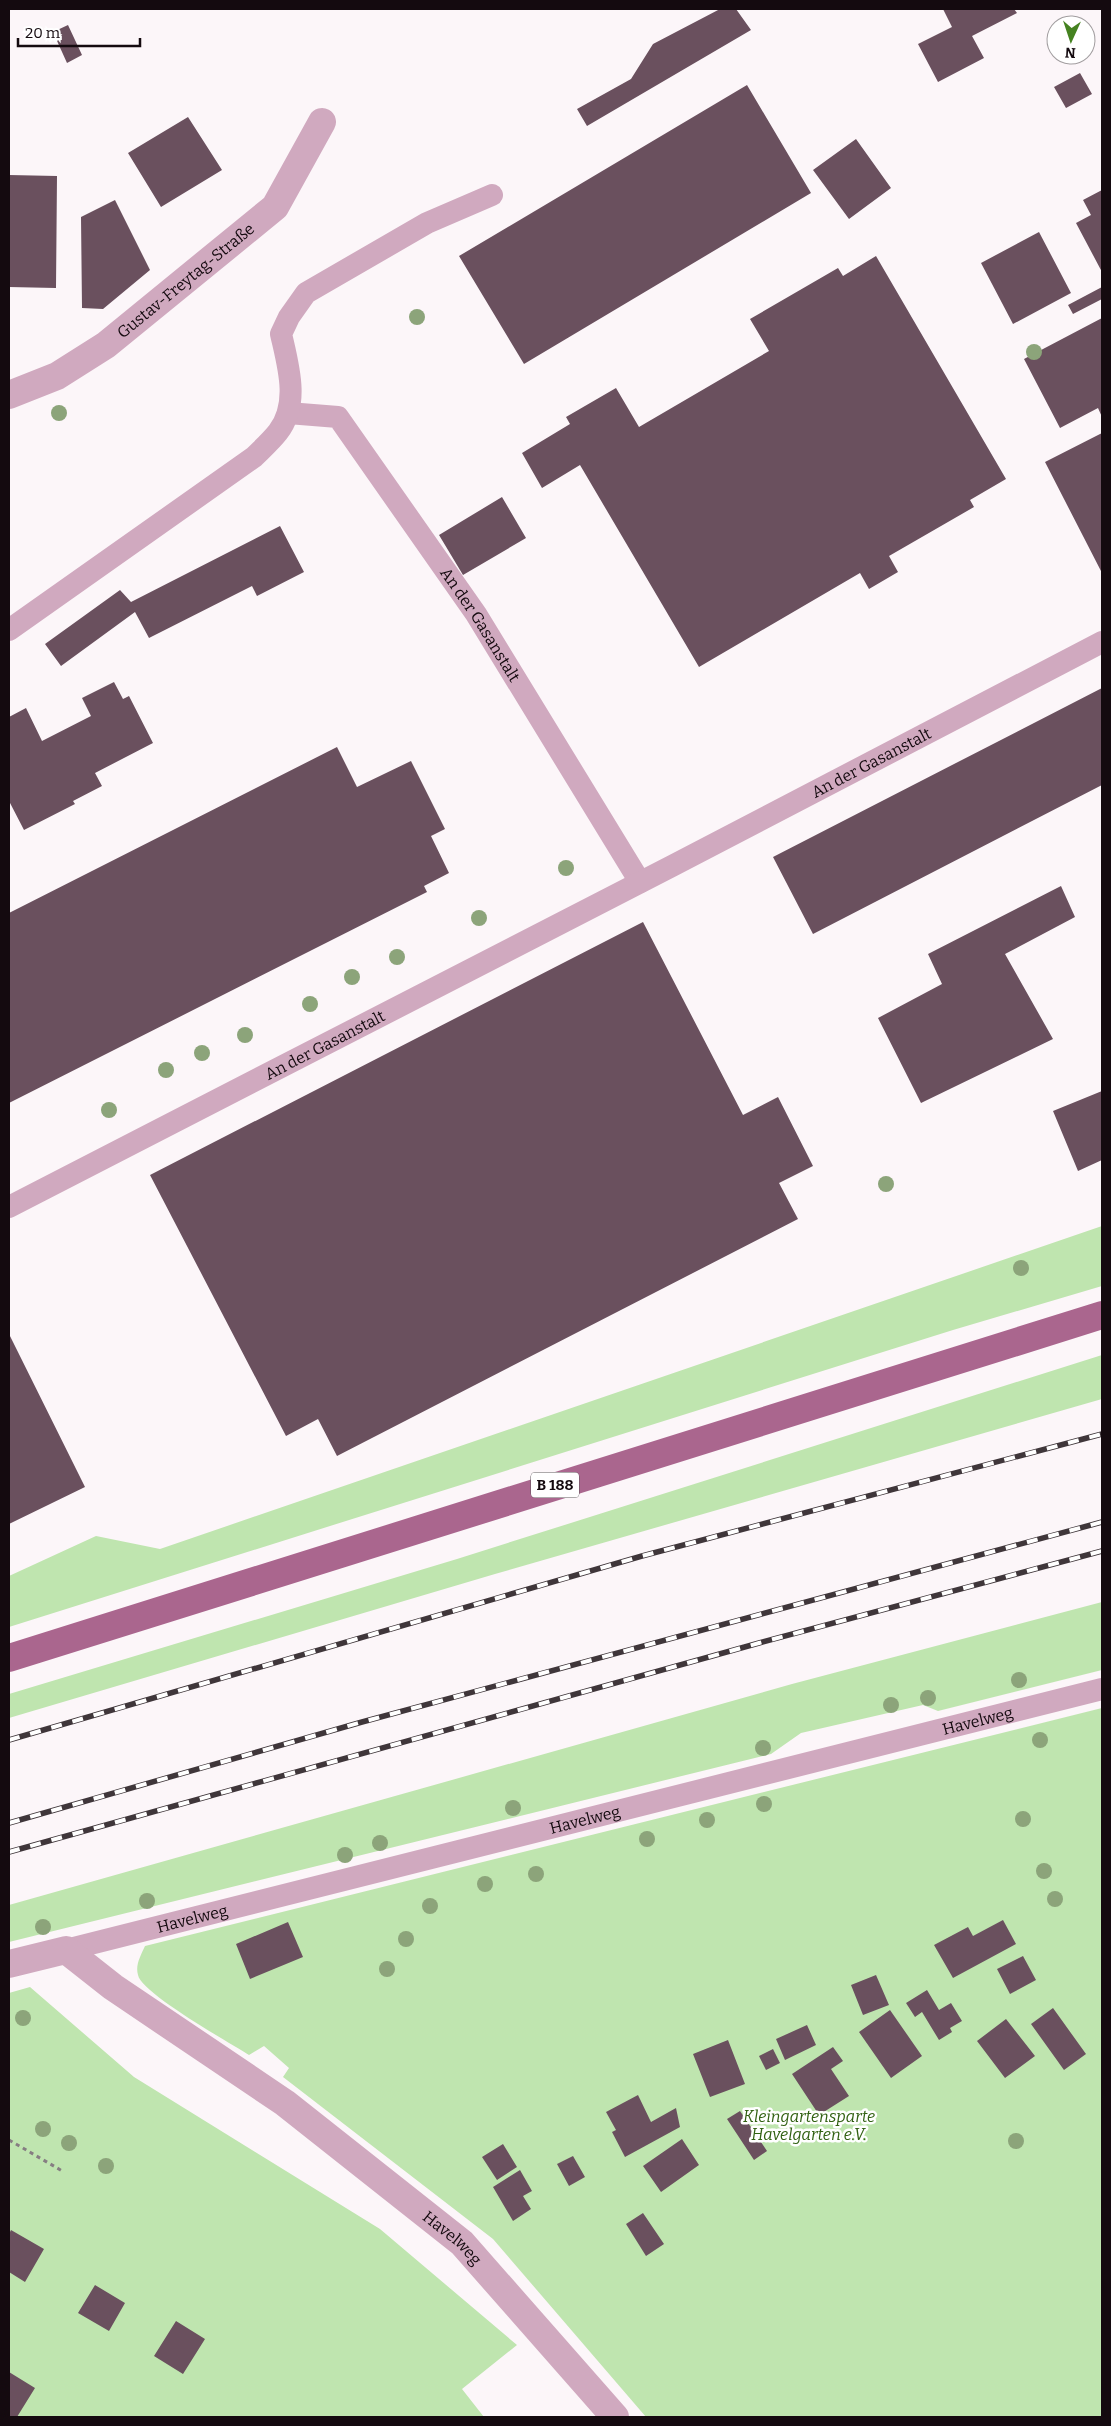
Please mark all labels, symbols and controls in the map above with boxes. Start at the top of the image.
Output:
scale bar [18,15,140,47]
north arrow [1046,15,1096,65]
text: 20 m [25,24,61,42]
text: N [1064,44,1076,61]
street label: Gustav-Freytag-Straße [113,219,258,342]
street label: An der Gasanstalt [436,564,524,685]
street label: An der Gasanstalt [808,724,935,802]
street label: An der Gasanstalt [262,1006,388,1084]
road number: B 188 [531,1472,579,1498]
street label: Havelweg [940,1703,1015,1739]
street label: Havelweg [548,1802,622,1838]
street label: Havelweg [155,1901,230,1937]
park label: Kleingartensparte Havelgarten e.V. [743,2107,875,2144]
street label: Havelweg [419,2207,486,2269]

